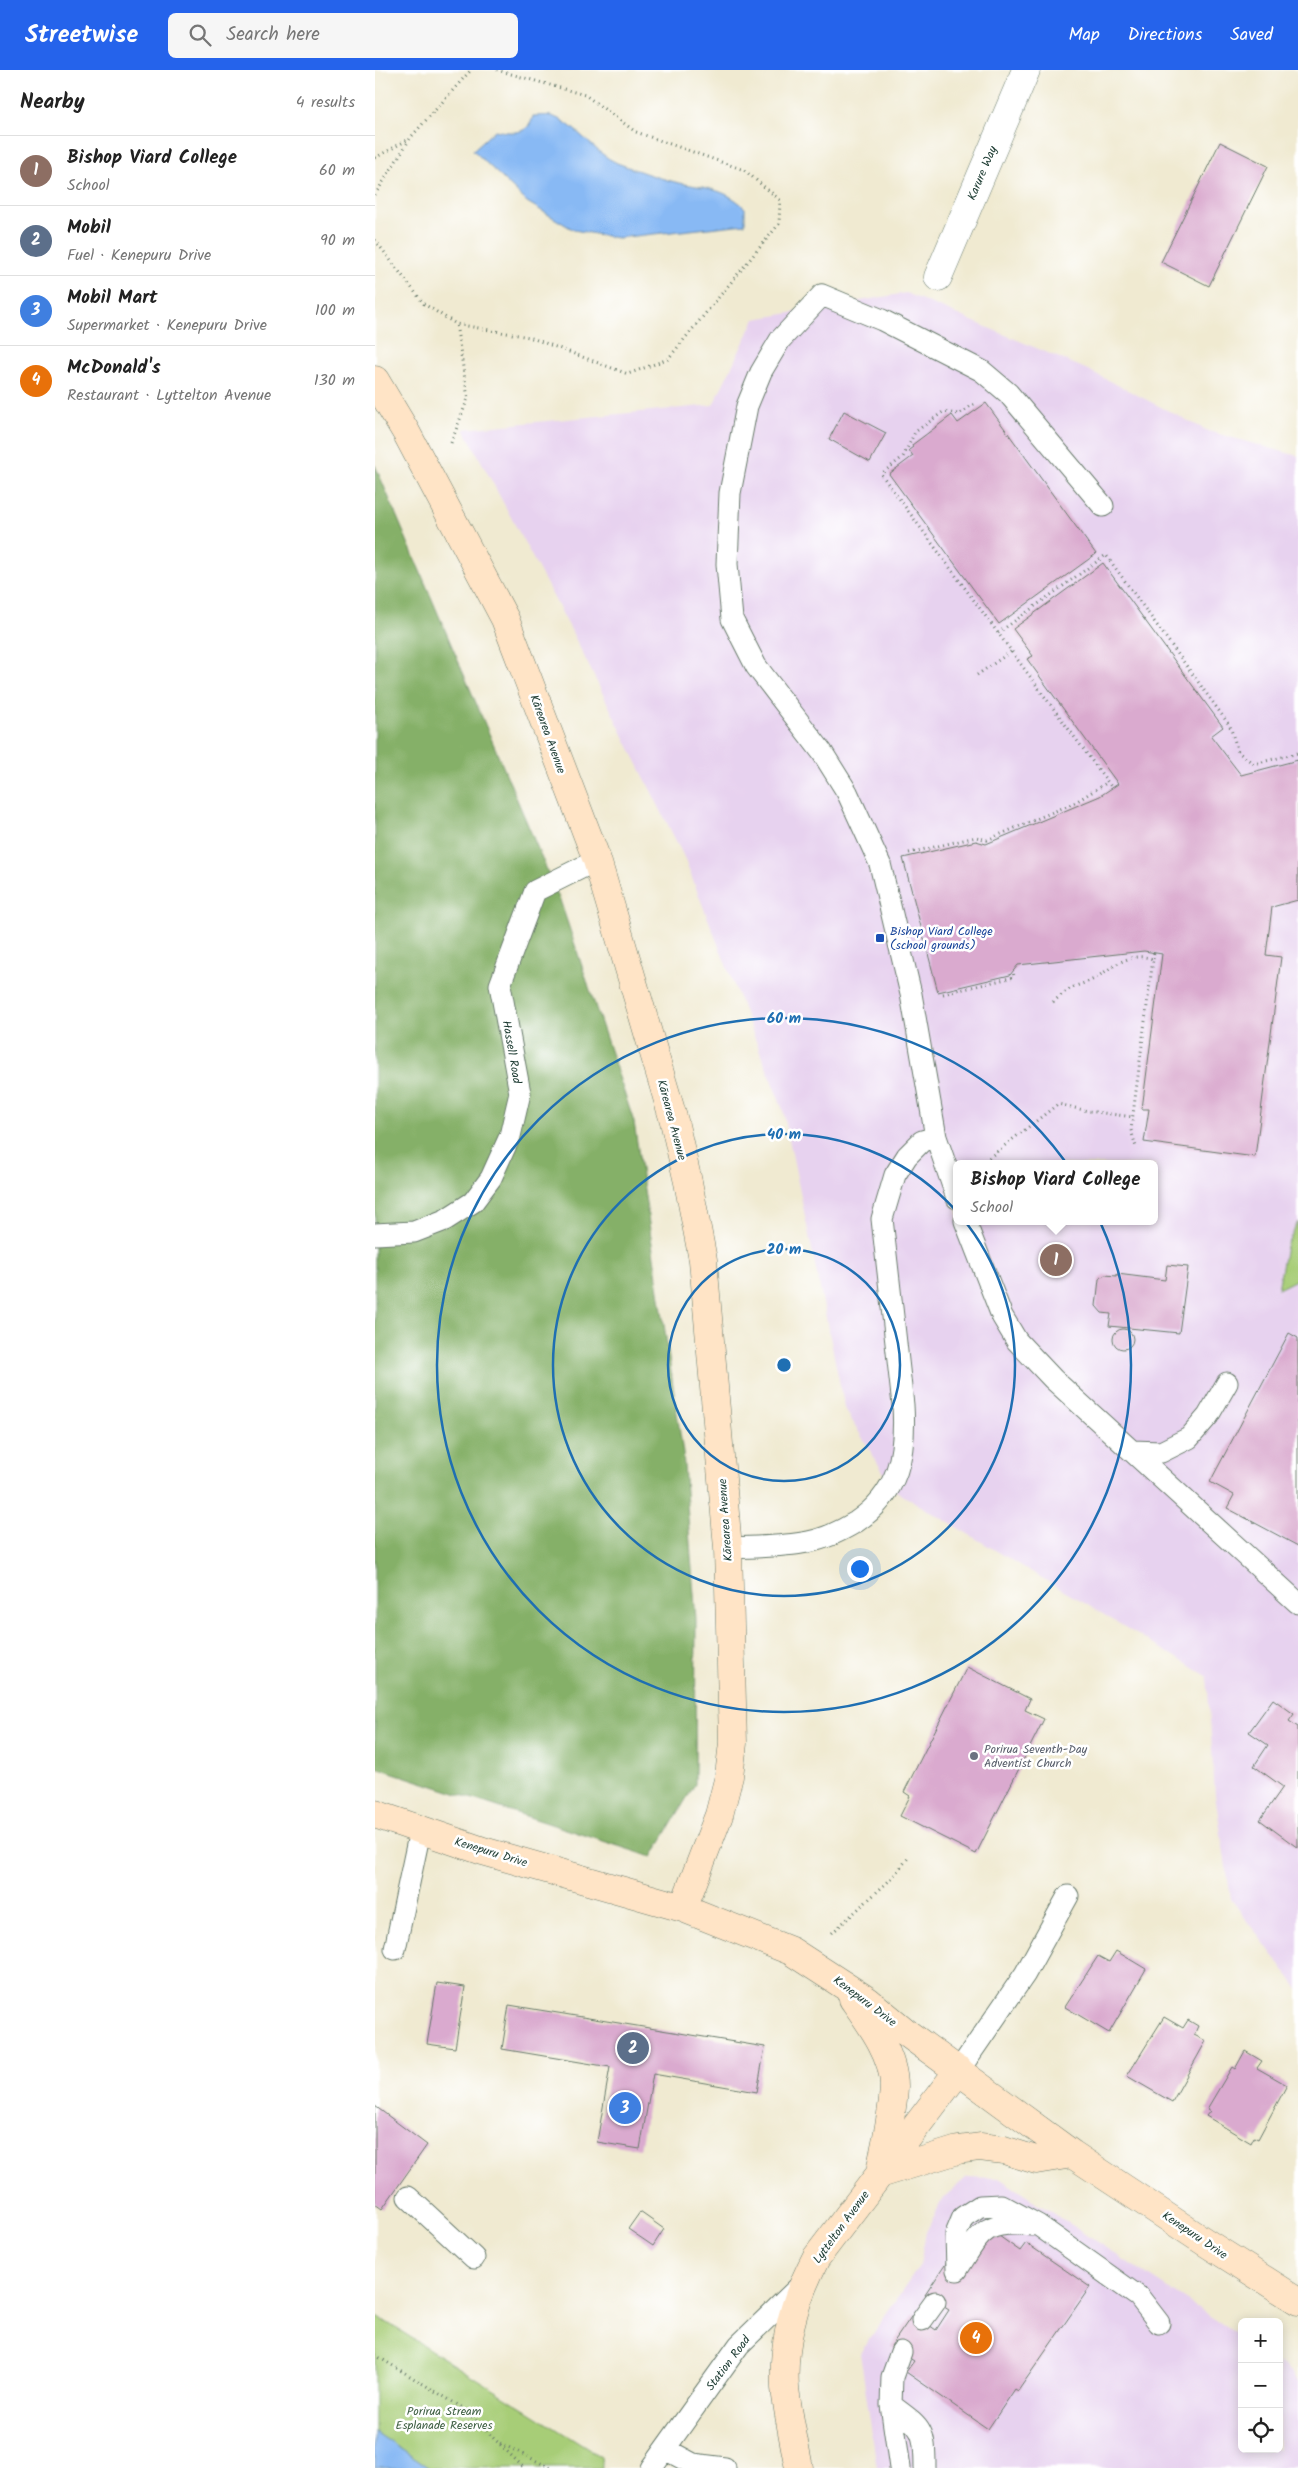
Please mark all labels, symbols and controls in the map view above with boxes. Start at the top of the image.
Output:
search box [168,13,518,58]
text: Streetwise [25,16,138,55]
text: Search here [226,20,320,50]
icon: search [186,21,214,49]
text: Map [1068,21,1100,50]
text: Directions [1128,21,1202,50]
text: Saved [1230,21,1273,50]
text: Nearby [20,86,85,119]
text: 4 results [296,90,355,115]
text: Bishop Viard College [67,143,237,173]
street label: Karure Way [963,143,1003,203]
text: 1 [34,158,38,183]
text: 60 m [319,158,355,183]
text: School [67,173,110,198]
text: Mobil [67,213,111,243]
text: 2 [31,228,41,253]
text: 90 m [320,228,355,253]
text: Fuel · Kenepuru Drive [67,243,211,268]
text: Mobil Mart [67,283,158,313]
text: 3 [32,298,40,323]
text: 100 m [315,298,355,323]
text: Supermarket · Kenepuru Drive [67,313,267,338]
text: McDonald's [67,353,161,383]
text: 4 [32,368,40,393]
text: 130 m [314,368,355,393]
text: Restaurant · Lyttelton Avenue [67,383,271,408]
street label: Kārearea Avenue [524,692,571,777]
place label: Bishop Viard College (school grounds) [890,922,993,955]
marker: Bishop Viard College (school grounds) [874,932,886,944]
text: 60 m [767,1007,801,1031]
street label: Hassell Road [497,1019,527,1086]
street label: Kārearea Avenue [652,1078,692,1163]
text: 40 m [767,1123,801,1147]
popup [953,1160,1158,1225]
text: Bishop Viard College [971,1165,1140,1195]
text: School [971,1195,1013,1220]
text: 20 m [767,1238,801,1262]
pin: 1 [1040,1241,1072,1279]
centre of rings [775,1356,793,1374]
street label: Kārearea Avenue [713,1477,738,1562]
your location [847,1556,873,1582]
place label: Porirua Seventh-Day Adventist Church [984,1740,1088,1773]
marker: Porirua Seventh-Day Adventist Church [968,1750,980,1762]
street label: Kenepuru Drive [452,1832,530,1873]
street label: Kenepuru Drive [829,1971,901,2032]
pin: 2 [617,2029,649,2067]
pin: 3 [609,2089,641,2127]
street label: Lyttelton Avenue [808,2186,875,2268]
street label: Kenepuru Drive [1158,2206,1232,2265]
map controls [1238,2318,1283,2453]
button: + [1238,2318,1283,2363]
pin: 4 [960,2319,992,2357]
street label: Station Road [701,2331,756,2395]
button: − [1238,2363,1283,2408]
park label: Porirua Stream Esplanade Reserves [395,2402,493,2435]
button: locate [1238,2408,1283,2453]

